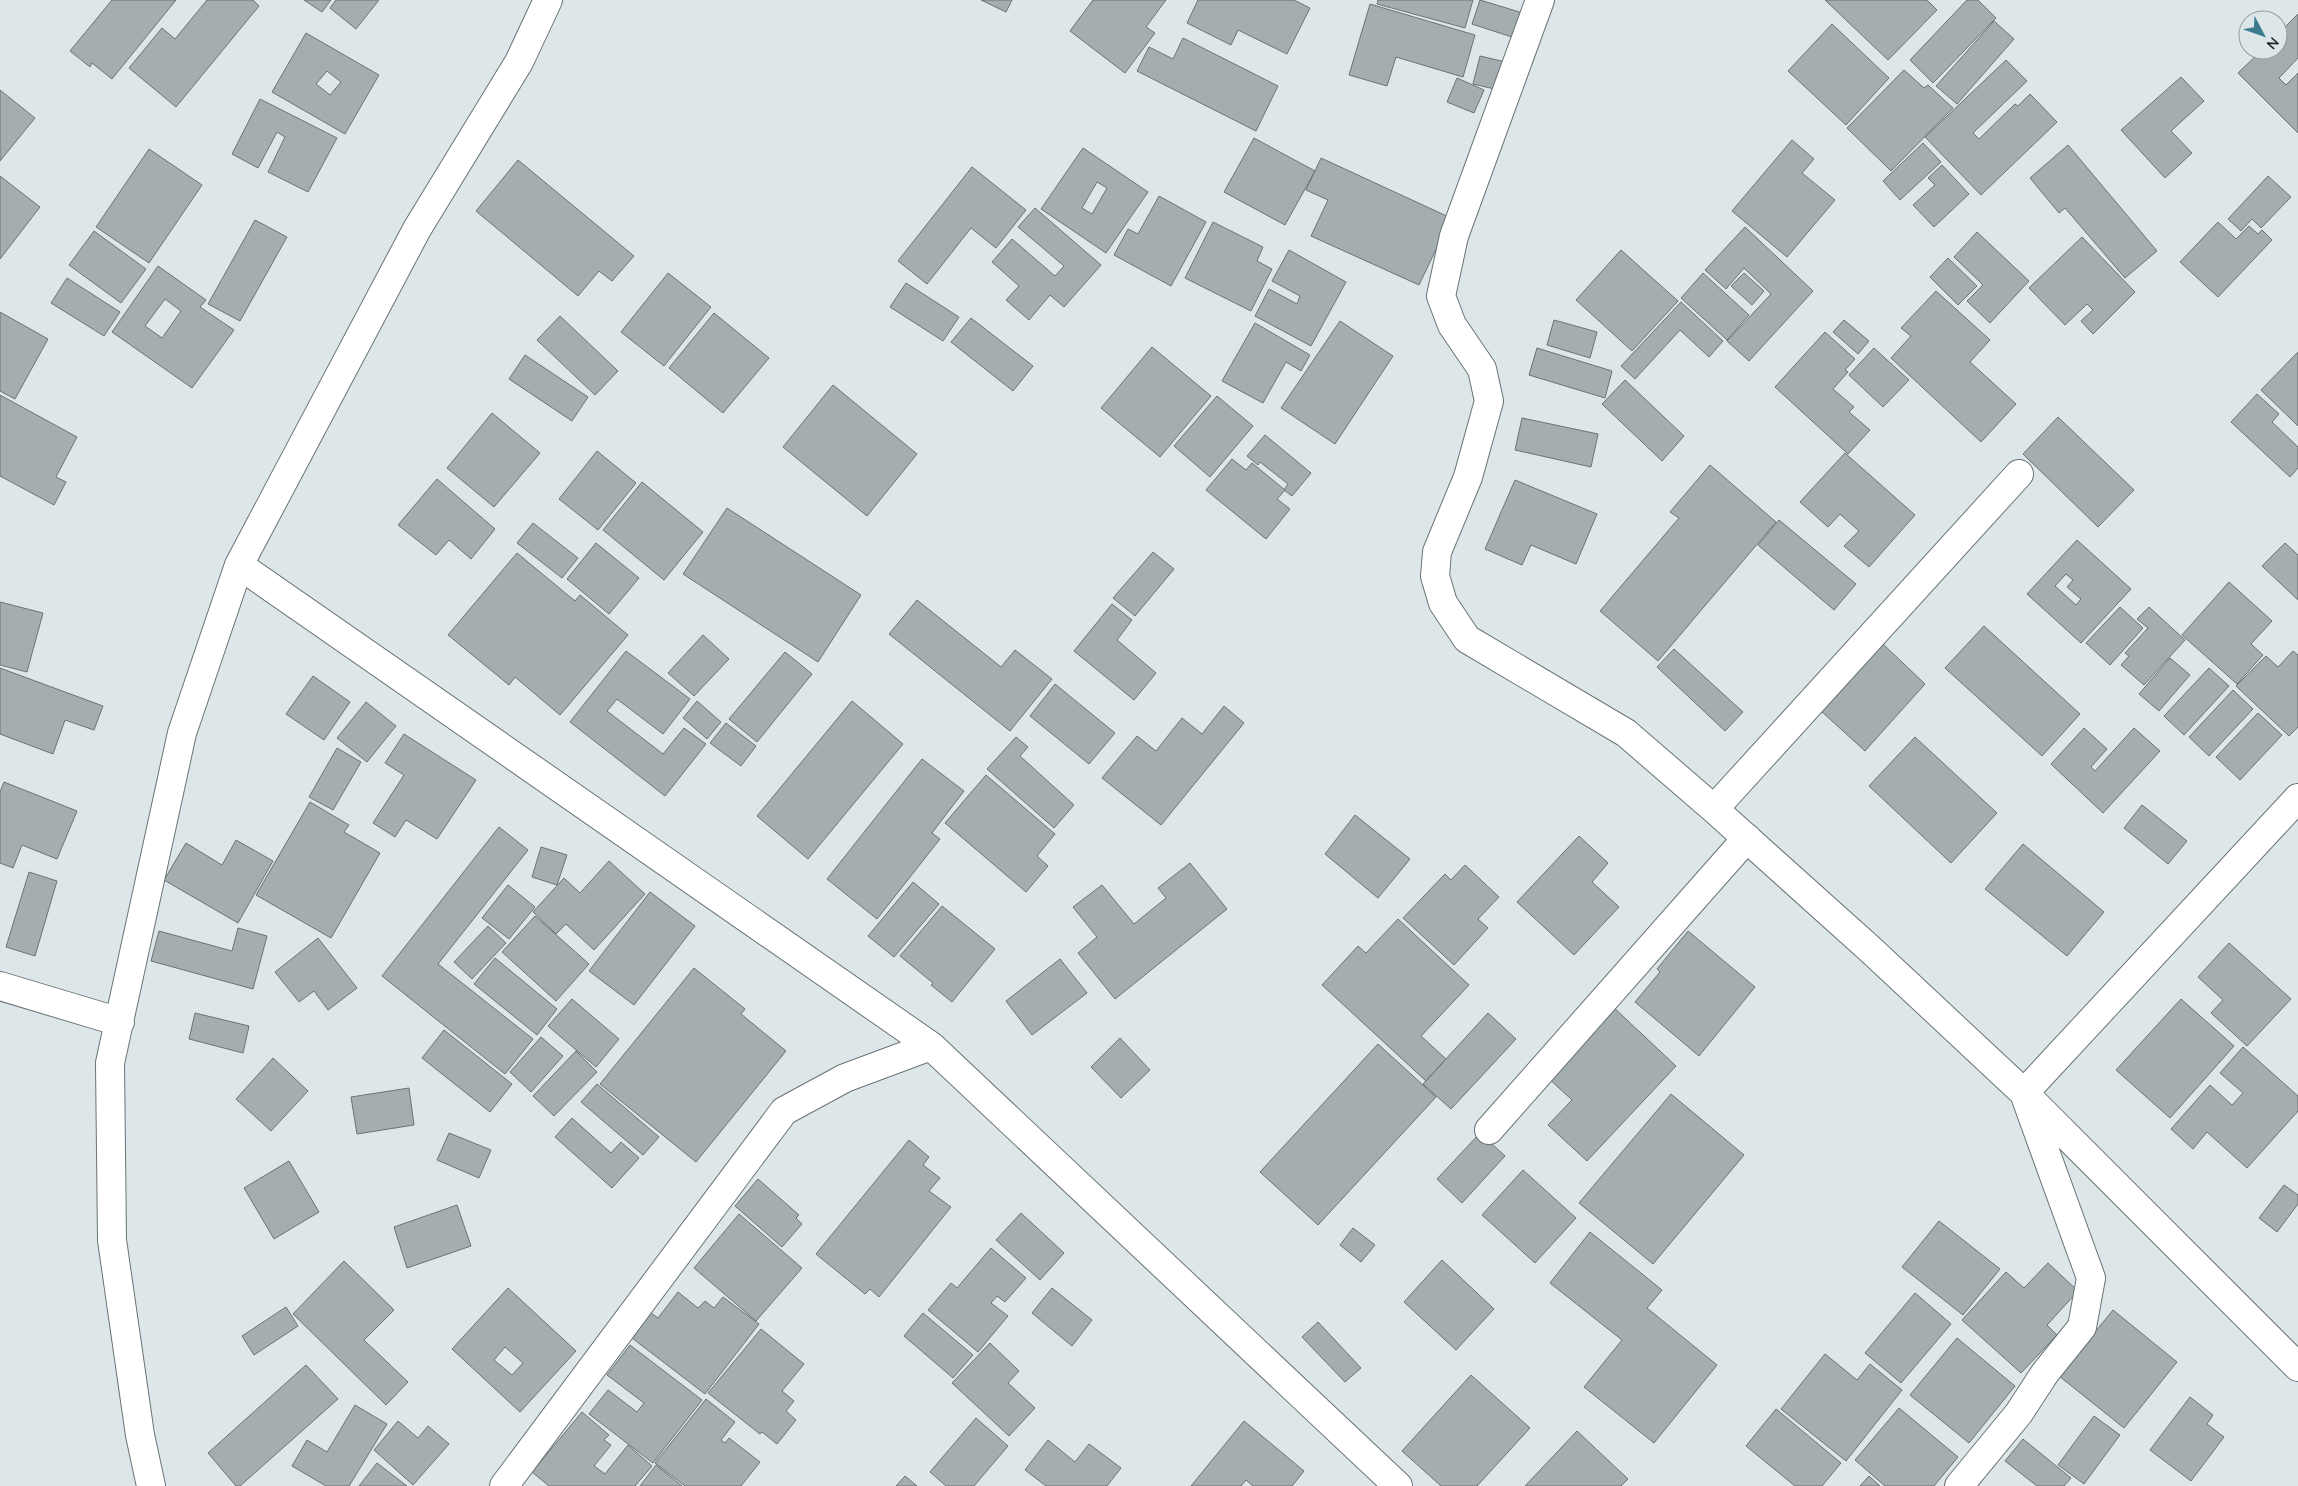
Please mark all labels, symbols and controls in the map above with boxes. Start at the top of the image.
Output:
north arrow [2238,10,2288,60]
text: N [2263,34,2283,53]

